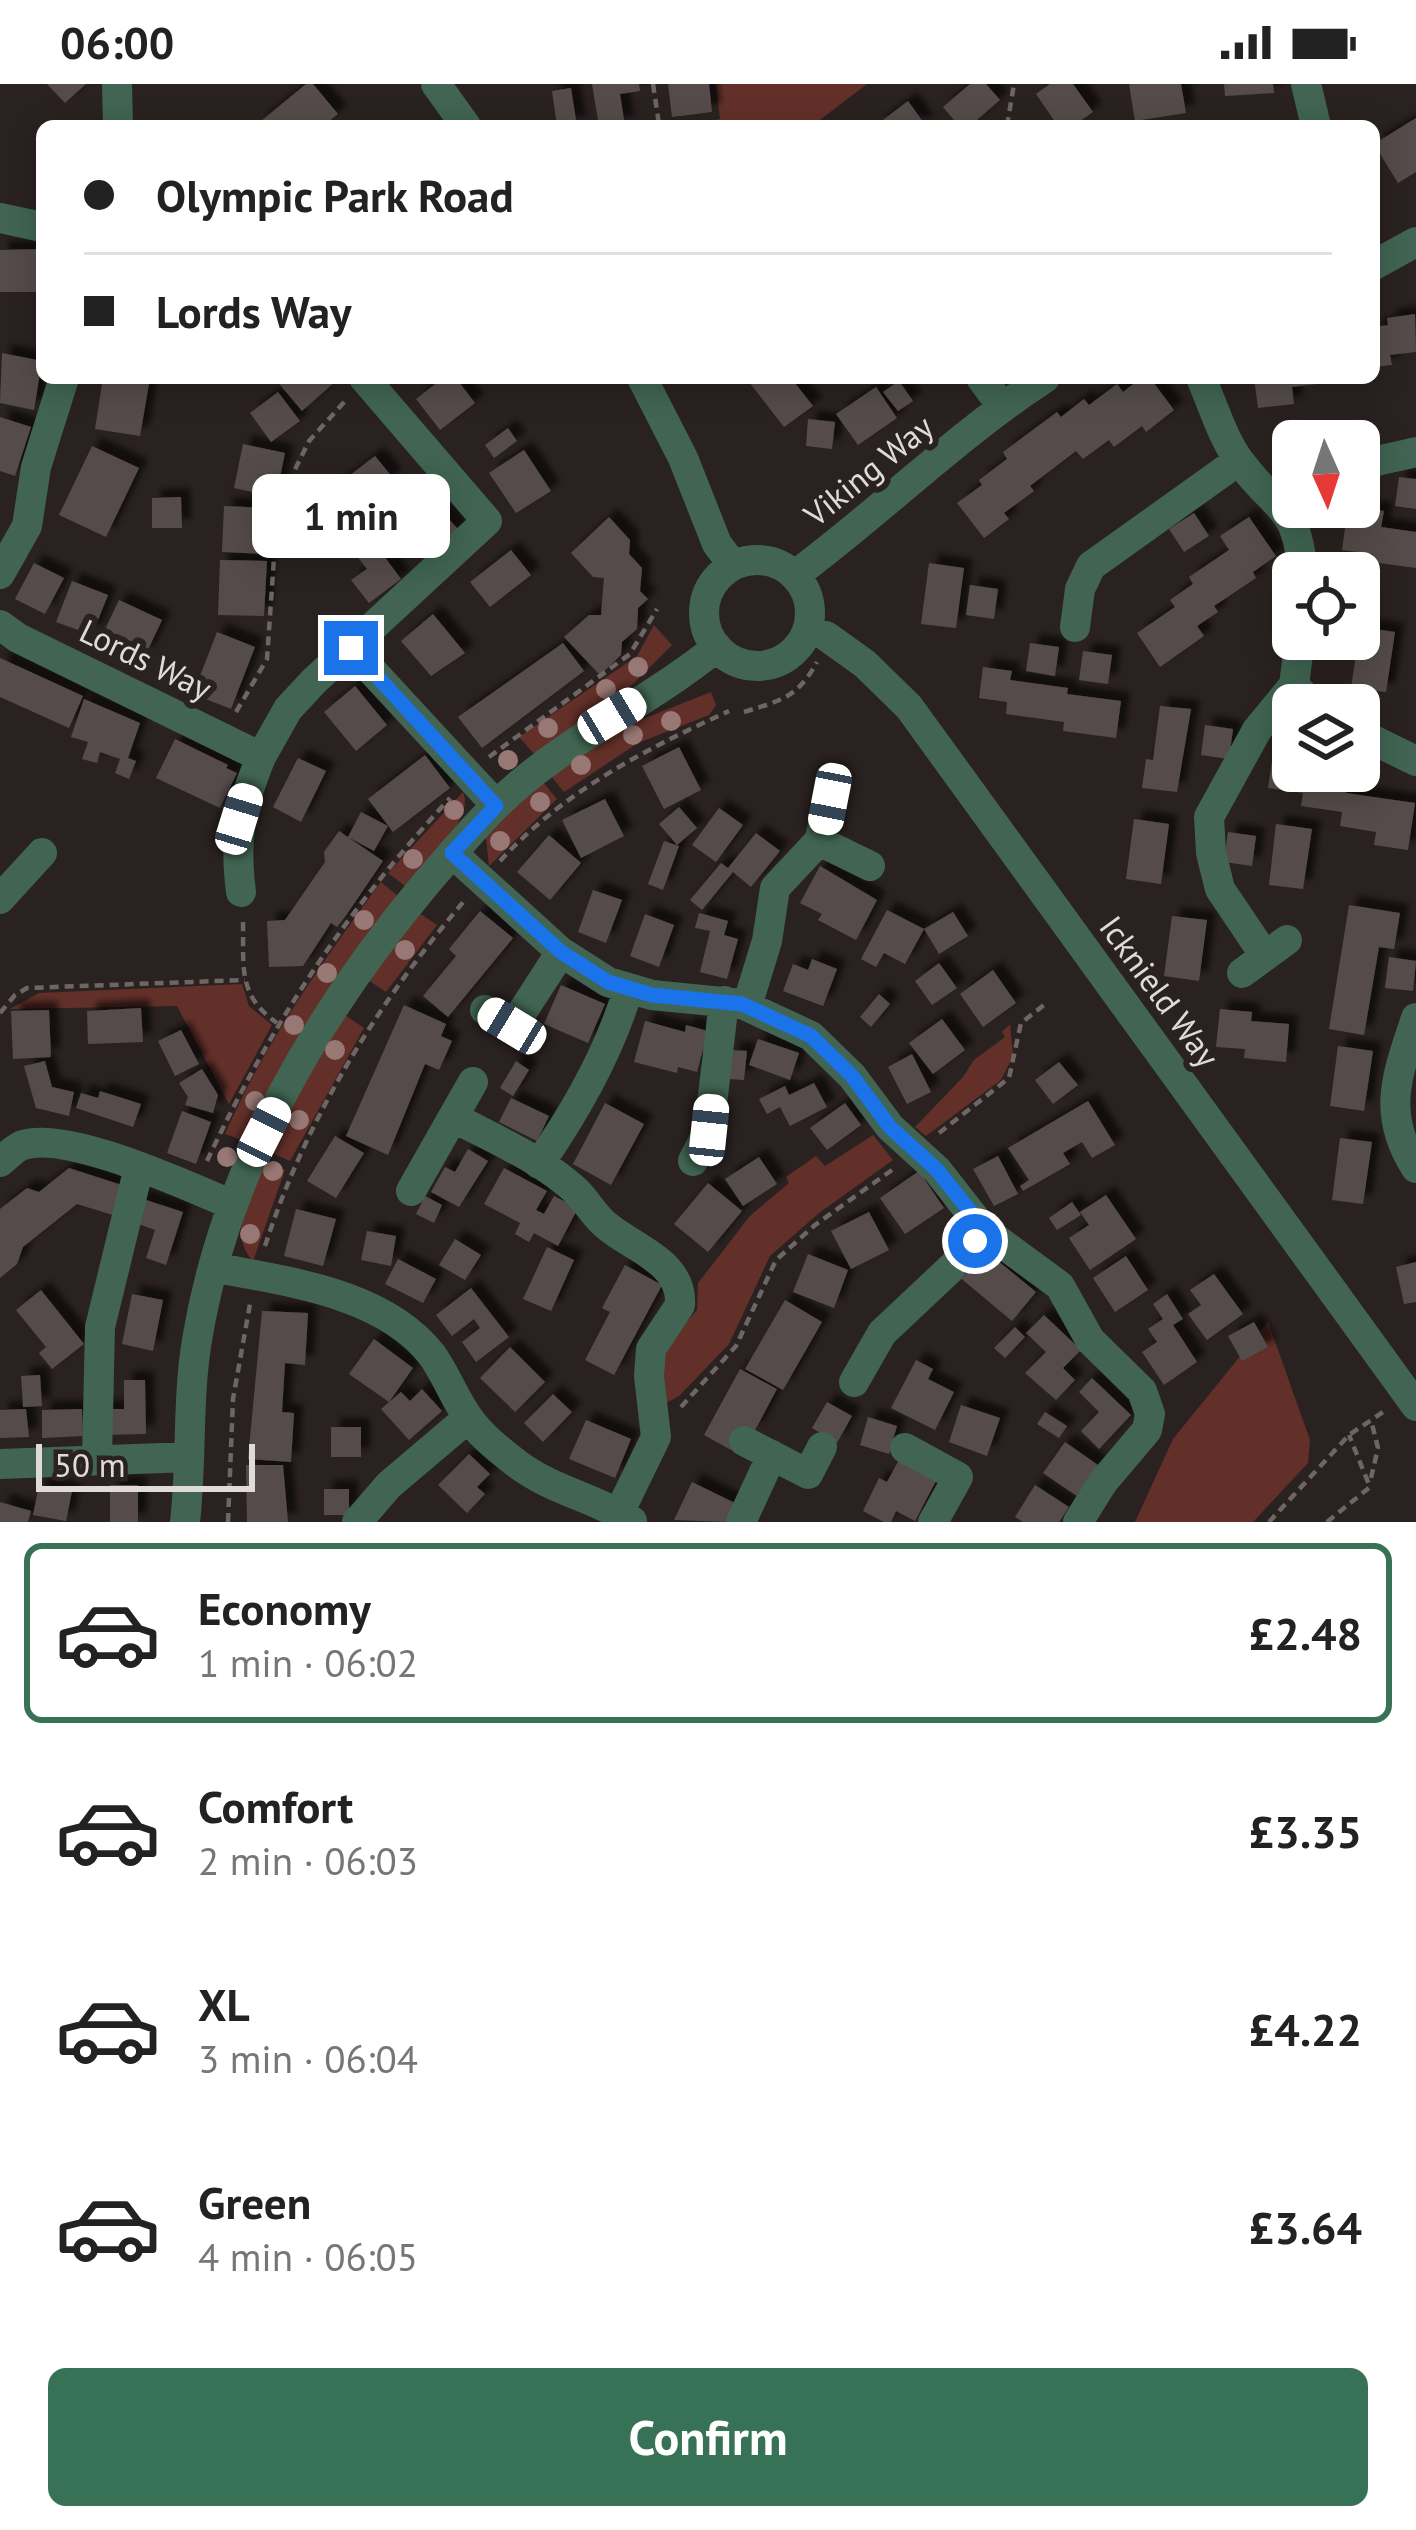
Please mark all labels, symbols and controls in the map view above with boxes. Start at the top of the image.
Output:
text: 06:00 [60,13,174,71]
text: Olympic Park Road [156,166,514,224]
text: Lords Way [156,282,351,340]
street label: Viking Way [794,404,942,536]
north arrow [1272,420,1380,528]
map controls [1272,420,1380,792]
callout: 1 min [252,474,450,558]
text: 1 min [303,490,399,541]
button: locate [1272,552,1380,660]
street label: Lords Way [73,609,220,710]
route end [324,621,378,675]
car [572,682,652,750]
button: layers [1272,684,1380,792]
car [805,760,855,838]
car [211,779,267,859]
street label: Icknield Way [1091,907,1230,1076]
car [472,992,552,1060]
car [232,1092,296,1172]
car [687,1092,731,1168]
route start [948,1214,1002,1268]
scale bar [36,1438,255,1491]
text: 50 m [54,1443,126,1486]
icon: car [54,1579,162,1687]
text: Economy [198,1579,371,1637]
text: £2.48 [1249,1604,1362,1662]
text: 1 min · 06:02 [198,1637,418,1688]
icon: car [54,1777,162,1885]
text: Comfort [198,1777,353,1835]
text: £3.35 [1249,1802,1362,1860]
text: 2 min · 06:03 [198,1835,418,1886]
icon: car [54,1975,162,2083]
text: XL [198,1975,250,2033]
text: £4.22 [1249,2000,1362,2058]
text: 3 min · 06:04 [198,2033,418,2084]
icon: car [54,2173,162,2281]
text: Green [198,2173,311,2231]
text: £3.64 [1249,2198,1362,2256]
text: 4 min · 06:05 [198,2231,418,2282]
button: Confirm [48,2368,1368,2506]

